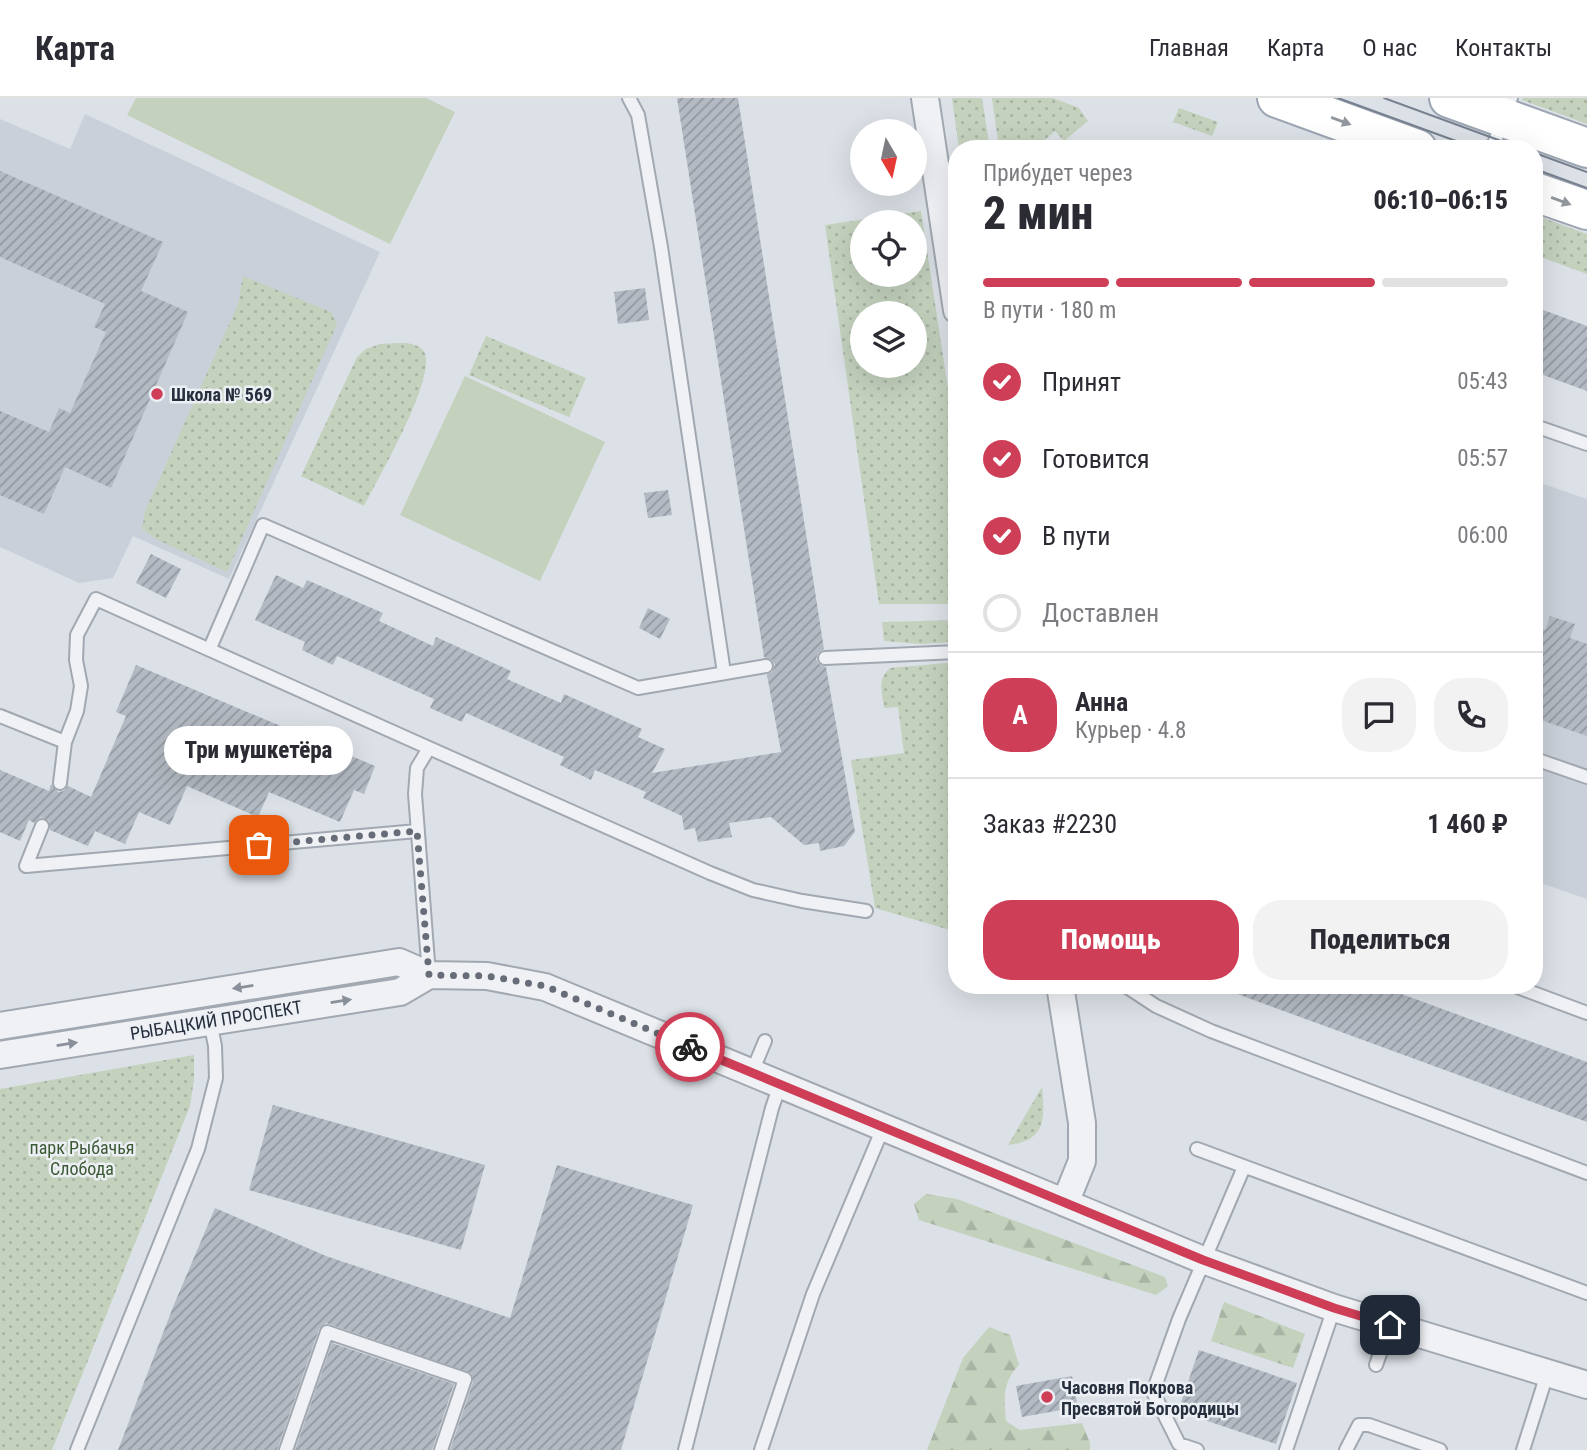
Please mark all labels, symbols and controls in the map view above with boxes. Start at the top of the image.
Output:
text: Карта [35,29,115,68]
text: Главная [1149,34,1229,62]
text: Карта [1267,34,1324,62]
text: О нас [1362,34,1417,62]
text: Контакты [1455,34,1552,62]
one-way arrow [1331,116,1352,127]
north arrow [850,119,928,196]
map controls [850,119,927,378]
text: Прибудет через [983,160,1133,187]
text: 06:10–06:15 [1374,185,1508,215]
text: 2 мин [983,186,1093,240]
one-way arrow [1550,196,1571,207]
button: locate [850,210,927,287]
text: В пути · 180 m [983,297,1116,324]
button: layers [850,301,927,378]
icon: check [983,363,1021,401]
text: Принят [1042,367,1121,397]
text: 05:43 [1457,368,1508,395]
place label: Школа № 569 [171,384,272,405]
marker: Школа № 569 [149,386,165,402]
icon: check [983,440,1021,478]
text: Готовится [1042,444,1150,474]
text: 05:57 [1457,445,1508,472]
icon: check [983,517,1021,555]
text: В пути [1042,521,1111,551]
text: 06:00 [1457,522,1508,549]
text: Доставлен [1042,598,1159,628]
button: chat [1342,678,1416,752]
button: phone [1434,678,1508,752]
text: Анна [1075,687,1128,717]
text: А [1012,700,1028,730]
text: Курьер · 4.8 [1075,717,1186,744]
callout: Три мушкетёра [164,726,354,775]
text: Три мушкетёра [185,737,332,764]
text: Заказ #2230 [983,809,1117,839]
text: 1 460 ₽ [1427,809,1508,839]
pin [229,815,289,875]
icon: bag [240,826,278,864]
button: Помощь [983,900,1239,980]
button: Поделиться [1253,900,1508,980]
one-way arrow [232,982,254,993]
one-way arrow [330,995,352,1006]
street label: РЫБАЦКИЙ ПРОСПЕКТ [129,996,303,1044]
courier [655,1012,725,1082]
icon: bike [671,1028,709,1066]
one-way arrow [56,1038,78,1049]
park label: парк Рыбачья Слобода [30,1137,134,1179]
pin [1360,1295,1420,1355]
icon: home [1371,1306,1409,1344]
place label: Часовня Покрова Пресвятой Богородицы [1061,1377,1239,1419]
marker: Часовня Покрова Пресвятой Богородицы [1039,1389,1055,1405]

